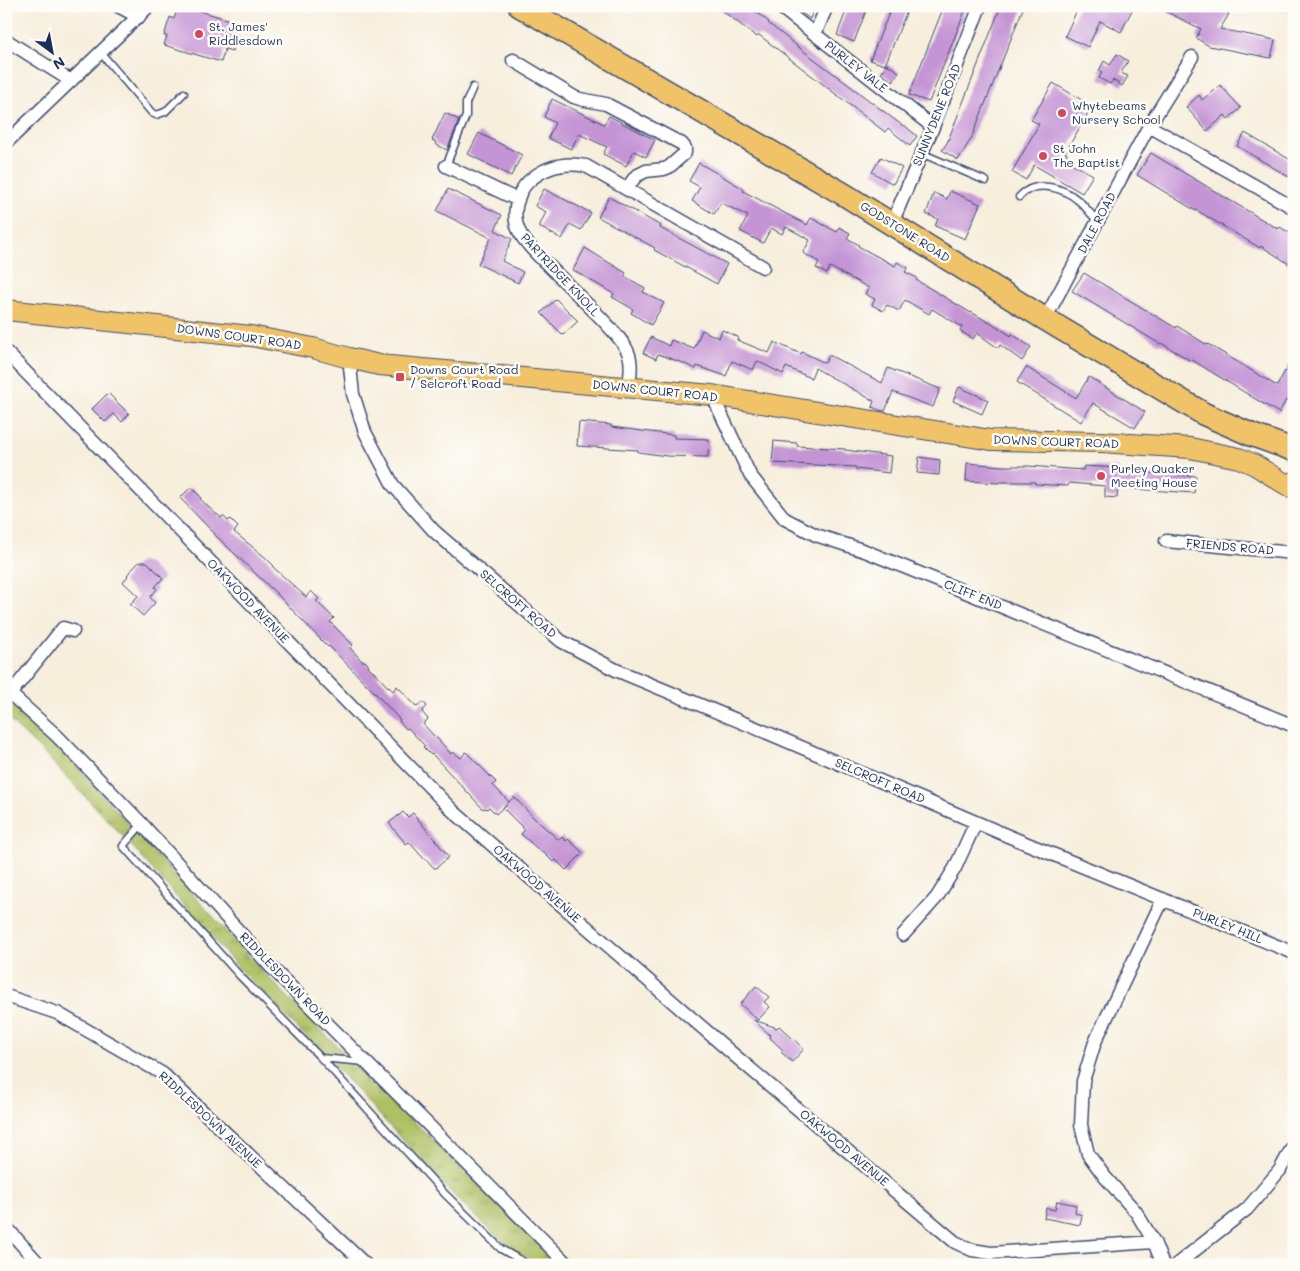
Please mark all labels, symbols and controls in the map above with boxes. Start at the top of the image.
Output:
place label: St. James' Riddlesdown [209,18,283,48]
north arrow [28,28,78,78]
marker: St. James' Riddlesdown [193,28,205,40]
street label: PURLEY VALE [822,37,891,96]
text: N [50,53,69,74]
street label: SUNNYDENE ROAD [908,61,964,168]
place label: Whytebeams Nursery School [1072,97,1161,127]
marker: Whytebeams Nursery School [1056,107,1068,119]
place label: St John The Baptist [1053,140,1120,170]
marker: St John The Baptist [1037,150,1049,162]
street label: DALE ROAD [1073,189,1119,256]
street label: GODSTONE ROAD [858,197,953,265]
street label: PARTRIDGE KNOLL [518,229,604,320]
street label: DOWNS COURT ROAD [176,319,303,353]
place label: Downs Court Road / Selcroft Road [410,361,519,391]
marker: Downs Court Road / Selcroft Road [394,371,406,383]
street label: DOWNS COURT ROAD [592,375,718,405]
street label: DOWNS COURT ROAD [993,431,1119,451]
place label: Purley Quaker Meeting House [1111,460,1197,490]
marker: Purley Quaker Meeting House [1095,470,1107,482]
street label: FRIENDS ROAD [1186,534,1275,558]
street label: OAKWOOD AVENUE [204,555,293,646]
street label: SELCROFT ROAD [477,565,560,641]
street label: CLIFF END [942,575,1005,613]
street label: SELCROFT ROAD [833,754,928,806]
street label: OAKWOOD AVENUE [490,841,585,926]
street label: PURLEY HILL [1191,904,1266,947]
street label: RIDDLESDOWN ROAD [237,928,335,1029]
street label: RIDDLESDOWN AVENUE [156,1067,266,1171]
street label: OAKWOOD AVENUE [797,1105,893,1189]

